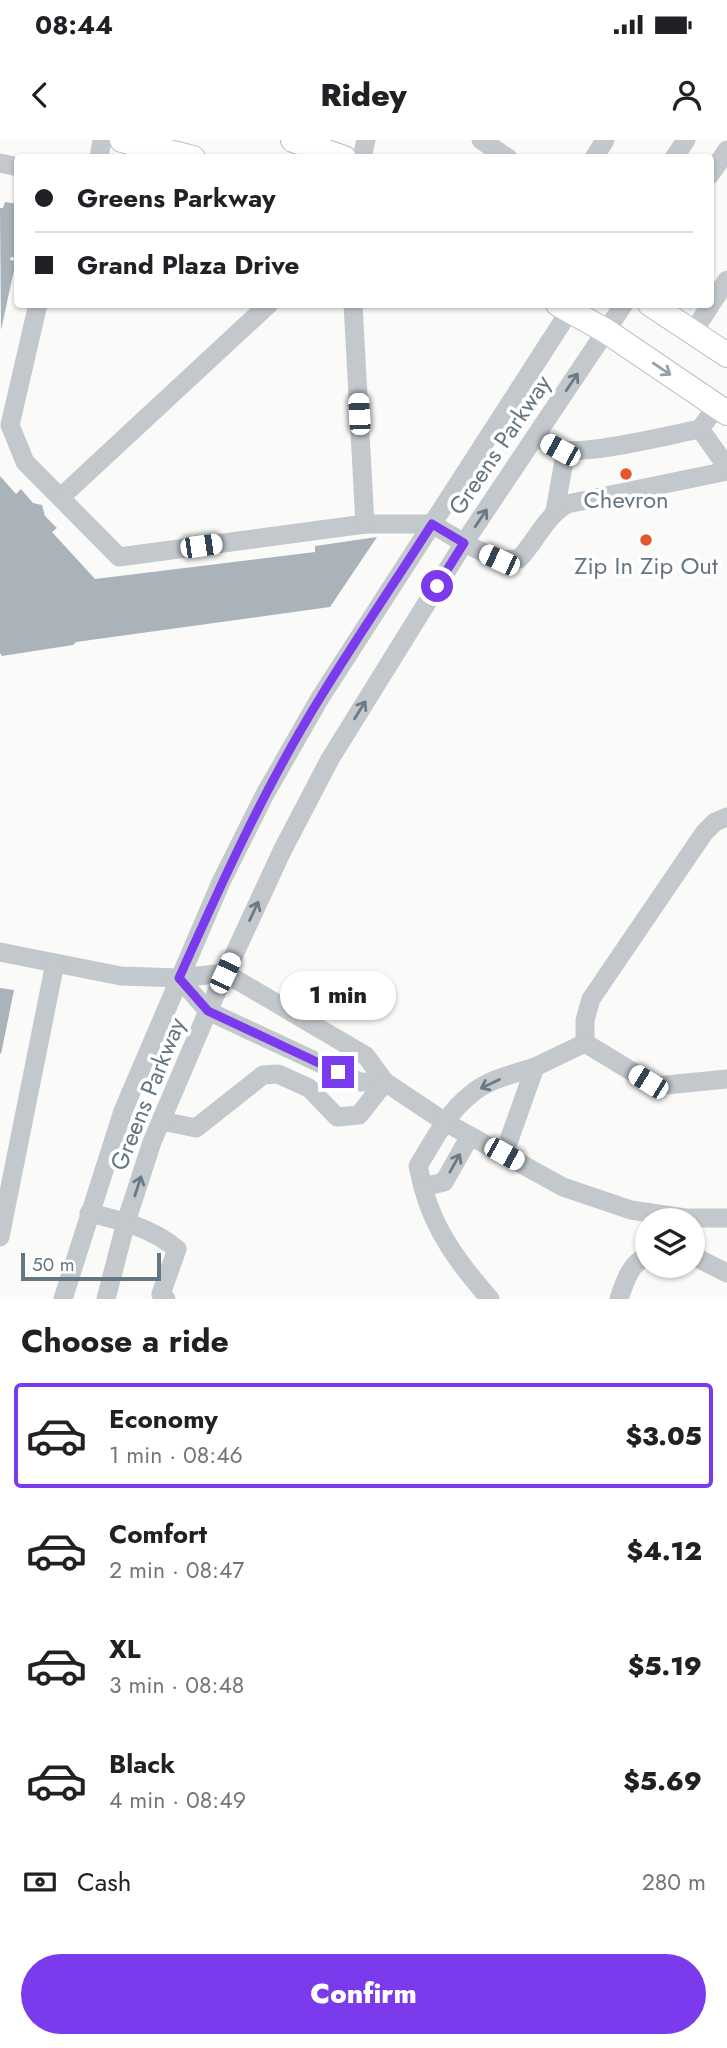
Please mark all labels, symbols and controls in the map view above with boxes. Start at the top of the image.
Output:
text: 08:44 [35,6,113,44]
text: Ridey [320,72,407,118]
icon: back [21,76,59,114]
icon: person [668,76,706,114]
text: Greens Parkway [77,179,276,217]
text: Grand Plaza Drive [77,246,299,284]
one-way arrow [652,363,672,377]
street label: Greens Parkway [440,367,560,522]
one-way arrow [564,373,579,392]
car [348,392,371,436]
car [537,431,584,469]
marker: Chevron [618,466,634,482]
place label: Chevron [583,482,669,517]
one-way arrow [474,509,488,528]
marker: Zip In Zip Out [638,532,654,548]
car [179,533,224,559]
car [476,542,523,578]
place label: Zip In Zip Out [574,548,718,583]
route start [421,570,453,602]
one-way arrow [353,701,367,721]
one-way arrow [248,901,261,923]
car [207,950,244,996]
callout: 1 min [280,970,396,1020]
text: 1 min [309,978,367,1012]
street label: Greens Parkway [101,1012,194,1176]
route end [322,1056,354,1088]
car [625,1062,672,1102]
one-way arrow [480,1077,501,1091]
car [481,1135,528,1173]
one-way arrow [449,1153,462,1174]
one-way arrow [132,1175,145,1197]
map controls [635,1208,705,1278]
button: layers [635,1208,705,1278]
scale bar [21,1250,161,1282]
text: 50 m [32,1251,75,1278]
text: Choose a ride [21,1318,229,1364]
text: Economy [109,1400,218,1438]
icon: car [25,1404,88,1467]
text: $3.05 [626,1417,702,1455]
text: 1 min · 08:46 [109,1438,243,1472]
text: Comfort [109,1515,207,1553]
icon: car [25,1519,88,1582]
text: $4.12 [626,1532,702,1570]
text: 2 min · 08:47 [109,1553,244,1587]
text: XL [109,1630,141,1668]
icon: car [25,1634,88,1697]
text: $5.19 [628,1647,702,1685]
text: 3 min · 08:48 [109,1668,244,1702]
text: Black [109,1745,175,1783]
icon: car [25,1749,88,1812]
text: $5.69 [623,1762,702,1800]
text: 4 min · 08:49 [109,1783,246,1817]
icon: cash [21,1863,59,1901]
text: Cash [77,1863,131,1901]
text: 280 m [642,1865,706,1899]
button: Confirm [21,1954,706,2034]

